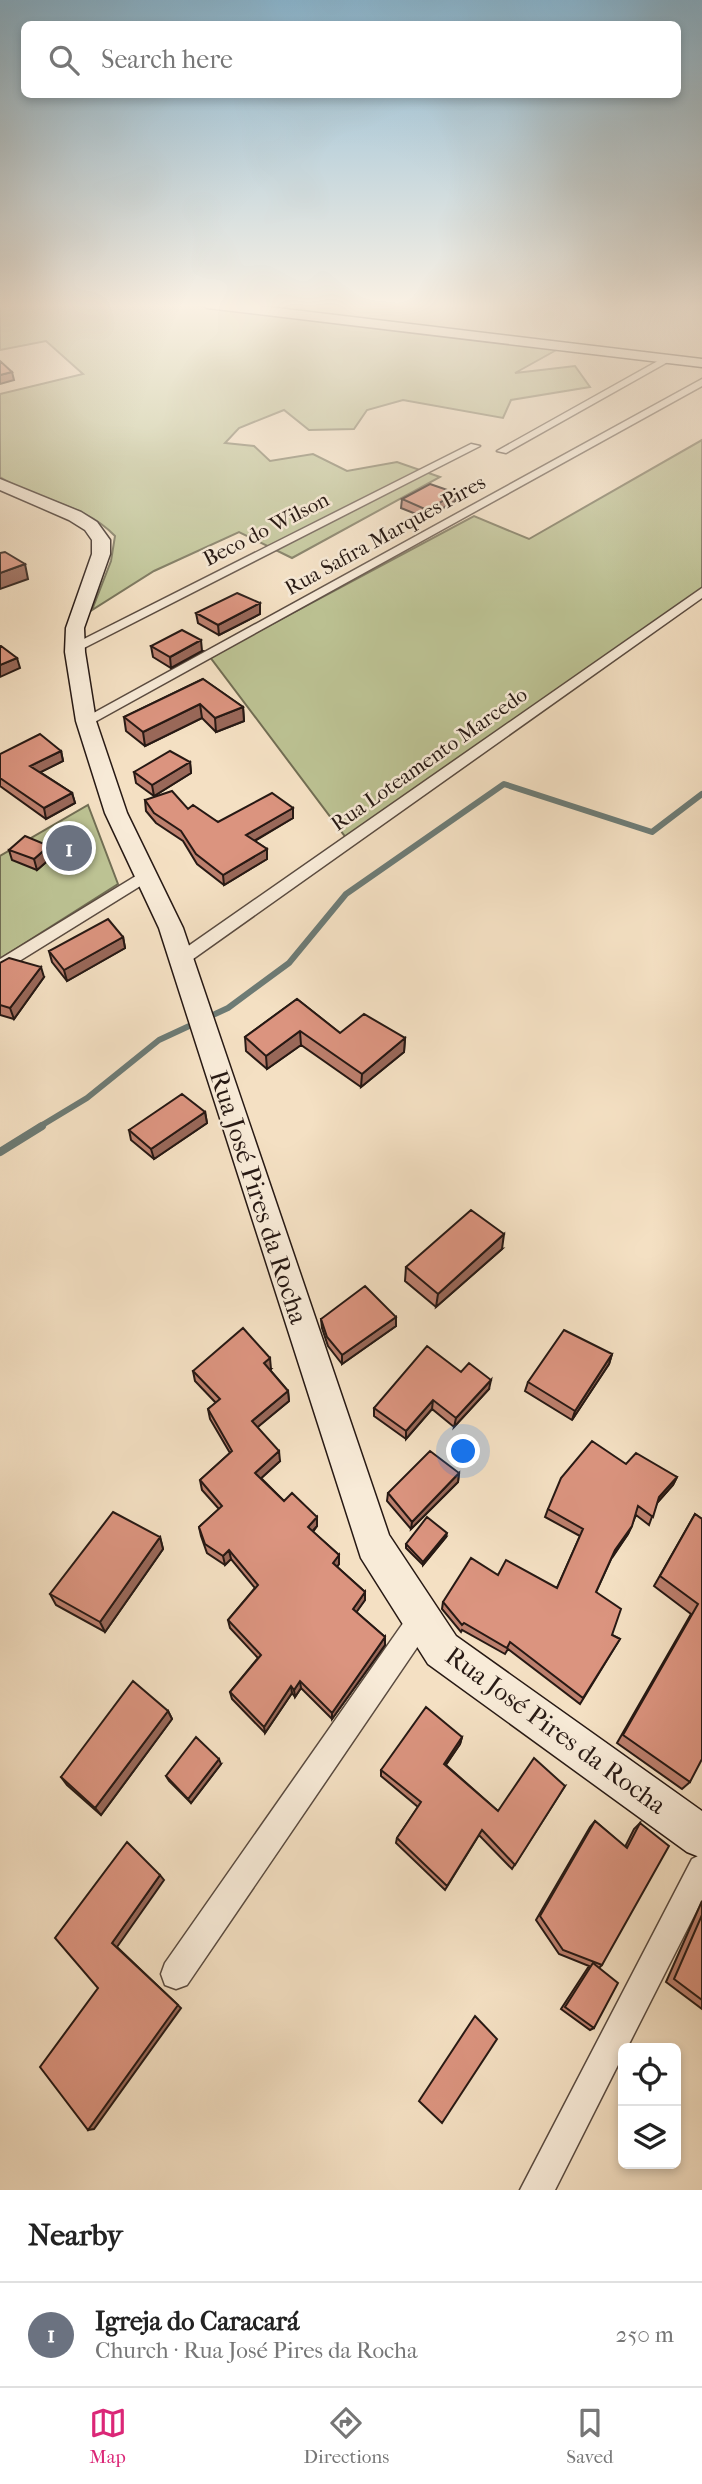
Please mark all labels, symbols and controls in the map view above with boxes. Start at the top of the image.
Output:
search box [21,21,681,98]
icon: search [45,41,83,79]
text: Search here [101,44,233,75]
street label: Rua Safira Marques Pires [281,470,490,600]
street label: Beco do Wilson [199,487,333,571]
street label: Rua Loteamento Marcedo [326,682,532,836]
pin: 1 [46,822,92,874]
street label: Rua José Pires da Rocha [203,1066,315,1329]
your location [446,1434,480,1468]
street label: Rua José Pires da Rocha [439,1640,673,1821]
map controls [618,2043,681,2169]
button: locate [618,2043,681,2106]
button: layers [618,2106,681,2169]
text: Nearby [28,2218,123,2253]
text: Igreja do Caracará [95,2306,299,2337]
text: 1 [47,2321,55,2348]
text: 250 m [616,2321,674,2348]
text: Church · Rua José Pires da Rocha [95,2337,418,2364]
tab: Map [89,2404,127,2468]
tab: Directions [304,2404,389,2468]
tab: Saved [566,2404,613,2468]

